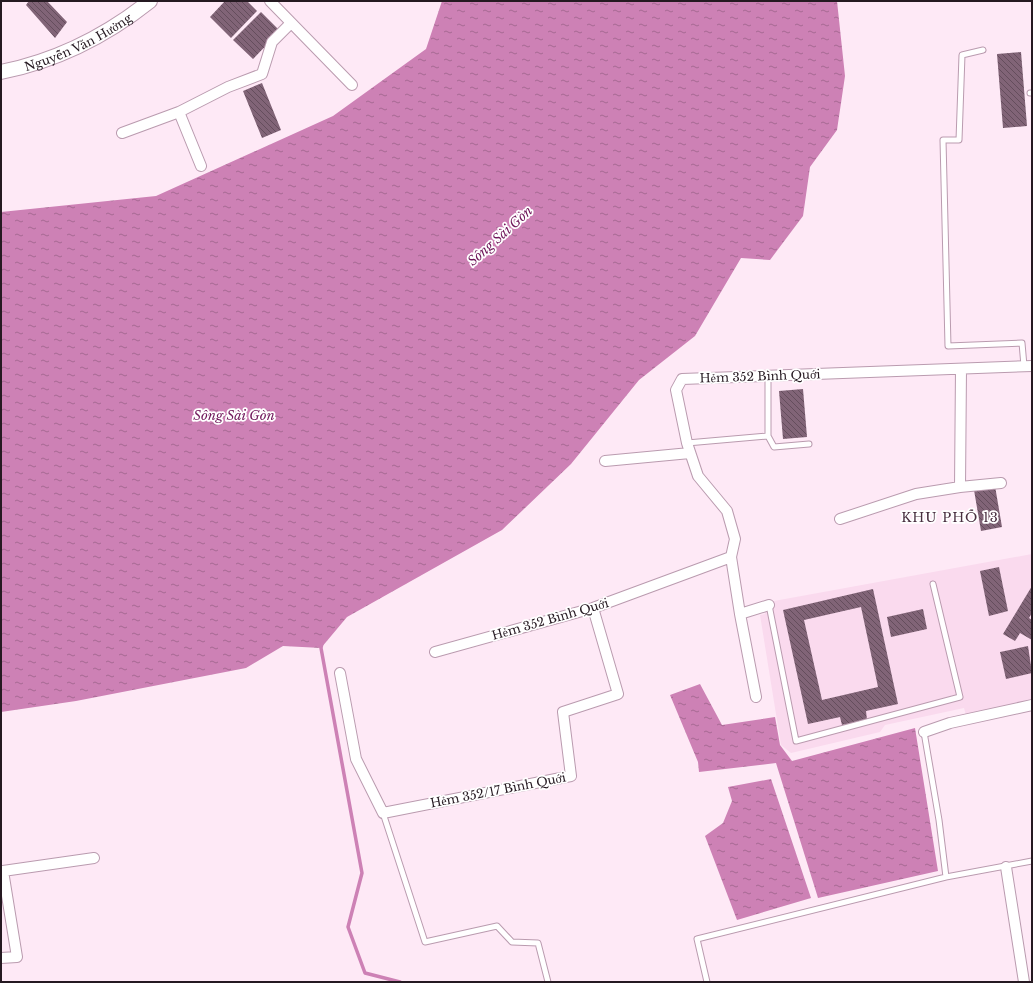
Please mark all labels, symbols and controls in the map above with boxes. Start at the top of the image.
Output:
street label: Nguyễn Văn Hưởng [22,9,135,74]
water label: Sông Sài Gòn [464,202,536,270]
street label: Hẻm 352 Bình Quới [699,366,821,386]
water label: Sông Sài Gòn [193,407,275,424]
district label: KHU PHỐ 13 [901,509,999,526]
street label: Hẻm 352 Bình Quới [490,595,610,643]
street label: Hẻm 352/17 Bình Quới [429,769,567,811]

